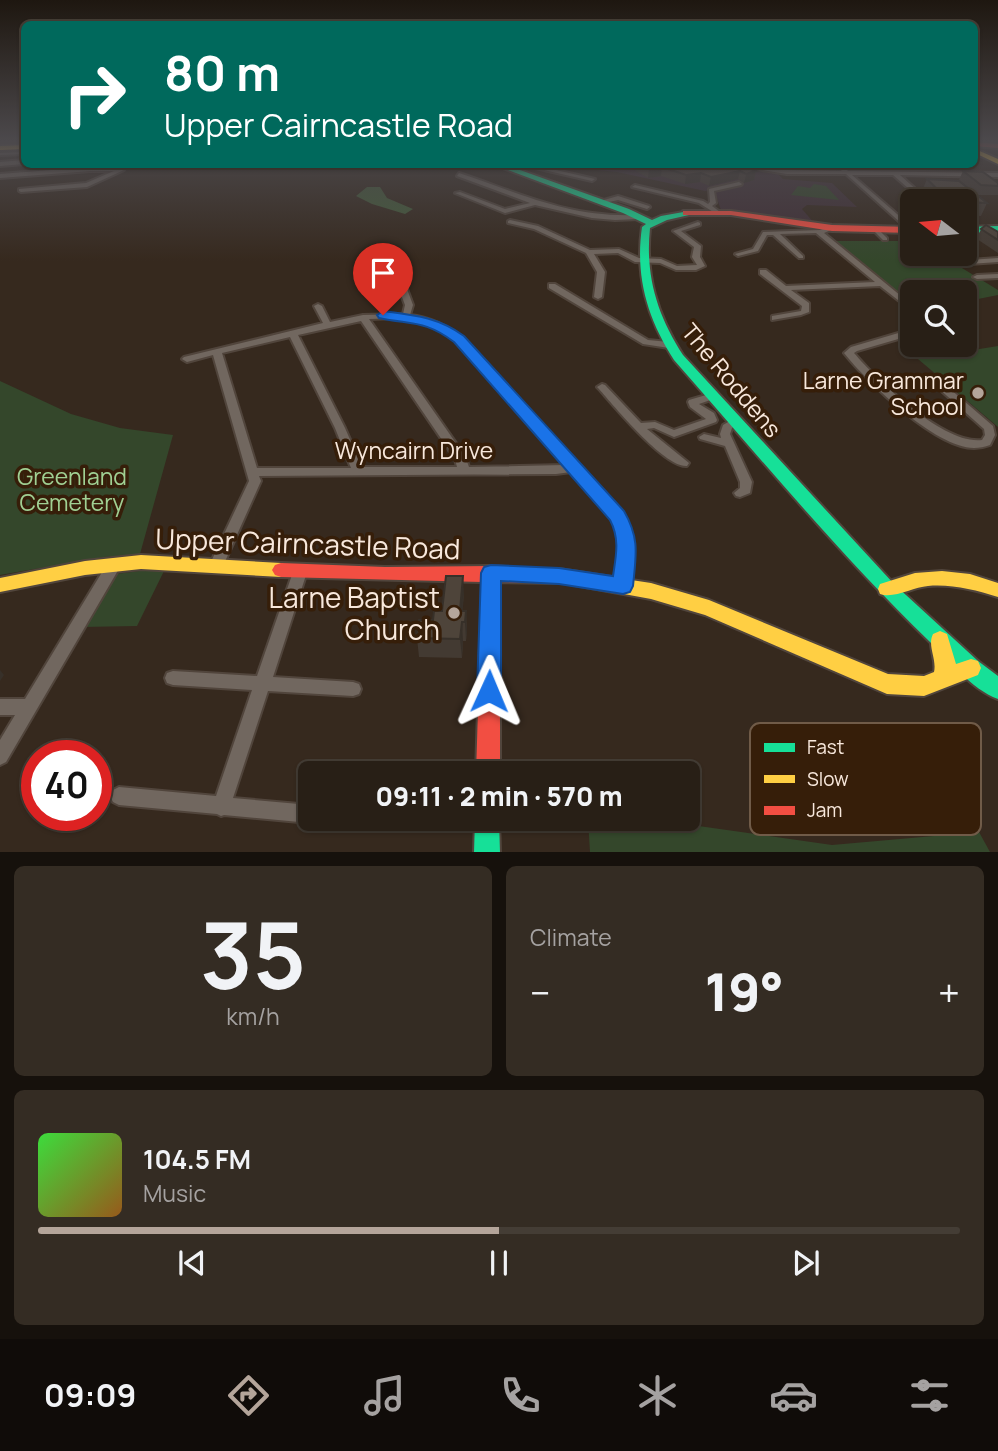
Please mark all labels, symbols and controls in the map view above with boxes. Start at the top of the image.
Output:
text: 80 m [164,39,280,106]
icon: right [49,49,140,140]
text: Upper Cairncastle Road [164,103,513,147]
north arrow [900,189,976,266]
map controls [900,189,977,357]
pin [353,243,413,315]
icon: arrive [364,254,402,292]
button: search [900,280,977,357]
street label: The Roddens [675,316,789,444]
place label: Larne Grammar School [803,364,964,422]
marker: Larne Grammar School [970,385,986,401]
street label: Wyncairn Drive [335,434,493,466]
park label: Greenland Cemetery [17,460,127,518]
street label: Upper Cairncastle Road [155,519,461,567]
place label: Larne Baptist Church [269,578,440,648]
marker: Larne Baptist Church [446,605,462,621]
position arrow [452,654,526,728]
legend [750,723,981,835]
text: Fast [807,734,844,760]
speed limit sign: 40 [21,740,112,831]
text: Slow [807,766,849,792]
text: 09:11 · 2 min · 570 m [376,778,622,814]
text: Jam [807,797,842,823]
text: 35 [200,892,306,1016]
text: Climate [530,921,612,953]
text: 19° [705,956,784,1027]
text: − [530,966,551,1018]
text: + [938,966,960,1018]
text: km/h [226,1000,280,1032]
text: 104.5 FM [143,1141,251,1177]
text: Music [143,1177,206,1209]
icon: previous [173,1244,211,1282]
icon: pause [480,1244,518,1282]
icon: next [787,1244,825,1282]
icon: directions [224,1371,273,1420]
icon: music [360,1371,409,1420]
icon: phone [496,1371,545,1420]
icon: climate [633,1371,682,1420]
icon: car [769,1371,818,1420]
icon: filters [905,1371,954,1420]
text: 09:09 [44,1373,137,1417]

